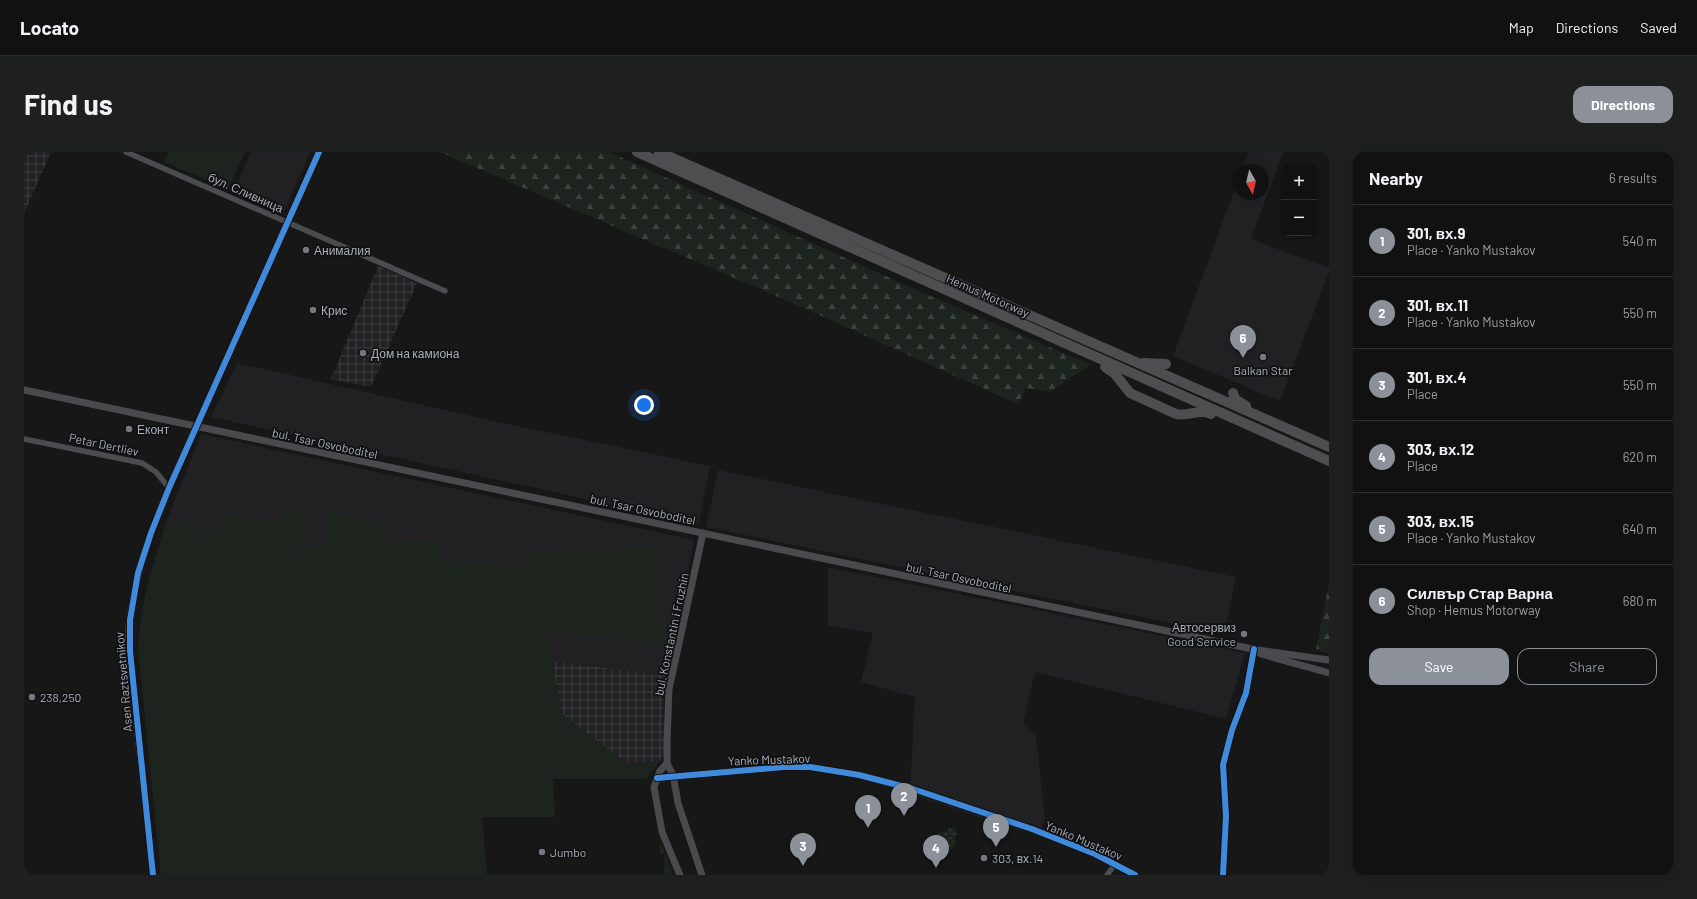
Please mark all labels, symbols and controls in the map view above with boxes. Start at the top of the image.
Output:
text: Locato [20,16,79,39]
text: Map [1509,19,1534,36]
text: Directions [1556,19,1618,36]
text: Saved [1640,19,1677,36]
button: Directions [1573,86,1673,123]
text: Find us [24,87,113,121]
north arrow [1233,164,1269,200]
map controls [1281,164,1317,236]
button: + [1281,164,1317,200]
text: Nearby [1369,168,1423,188]
street label: бул. Сливница [206,169,286,216]
text: 6 results [1609,170,1657,186]
button: − [1281,200,1317,236]
text: 301, вх.9 [1407,224,1465,242]
text: 1 [1380,233,1384,249]
text: 540 m [1622,233,1657,249]
text: Place · Yanko Mustakov [1407,242,1535,258]
place label: Анималия [314,243,370,257]
marker: Анималия [301,245,311,255]
street label: Hemus Motorway [944,270,1032,320]
text: 301, вх.11 [1407,296,1468,314]
place label: Крис [321,303,347,318]
marker: Крис [308,305,318,315]
text: 2 [1378,305,1386,321]
text: 550 m [1623,305,1657,321]
text: Place · Yanko Mustakov [1407,314,1535,330]
pin: 6 [1230,325,1256,358]
place label: Дом на камиона [371,346,460,361]
marker: Дом на камиона [358,348,368,358]
marker: Balkan Star [1258,352,1268,362]
place label: Balkan Star [1233,363,1293,377]
text: 301, вх.4 [1407,368,1466,386]
text: 3 [1378,377,1386,393]
text: 550 m [1623,377,1657,393]
text: Place [1407,386,1438,402]
your location [634,395,654,415]
place label: Еконт [137,422,170,436]
marker: Еконт [124,424,134,434]
street label: bul. Tsar Osvoboditel [271,425,379,461]
street label: Petar Dertliev [68,430,140,458]
text: 303, вх.12 [1407,440,1474,458]
text: 4 [1378,449,1386,465]
text: 620 m [1623,449,1657,465]
text: Place [1407,458,1438,474]
street label: bul. Tsar Osvoboditel [589,491,697,527]
text: 303, вх.15 [1407,512,1474,530]
text: 5 [1378,521,1386,537]
text: 640 m [1622,521,1657,537]
text: Place · Yanko Mustakov [1407,530,1535,546]
street label: bul. Tsar Osvoboditel [905,559,1013,595]
street label: bul. Konstantin i Fruzhin [651,571,691,697]
text: Силвър Стар Варна [1407,584,1553,602]
text: 6 [1379,593,1385,609]
text: 680 m [1623,593,1657,609]
text: Shop · Hemus Motorway [1407,602,1541,618]
place label: Автосервиз Good Service [1167,620,1236,648]
marker: Автосервиз Good Service [1239,629,1249,639]
street label: Asen Raztsvetnikov [112,631,134,733]
button: Save [1369,648,1509,685]
button: Share [1517,648,1657,685]
place label: 238,250 [40,690,81,704]
marker: 238,250 [27,692,37,702]
street label: Yanko Mustakov [727,751,811,767]
pin: 2 [891,783,917,816]
pin: 1 [855,795,881,828]
pin: 5 [983,814,1009,847]
street label: Yanko Mustakov [1043,817,1125,863]
pin: 3 [790,833,816,866]
pin: 4 [923,835,949,868]
place label: Jumbo [550,845,586,859]
marker: Jumbo [537,847,547,857]
place label: 303, вх.14 [992,851,1043,865]
marker: 303, вх.14 [979,853,989,863]

